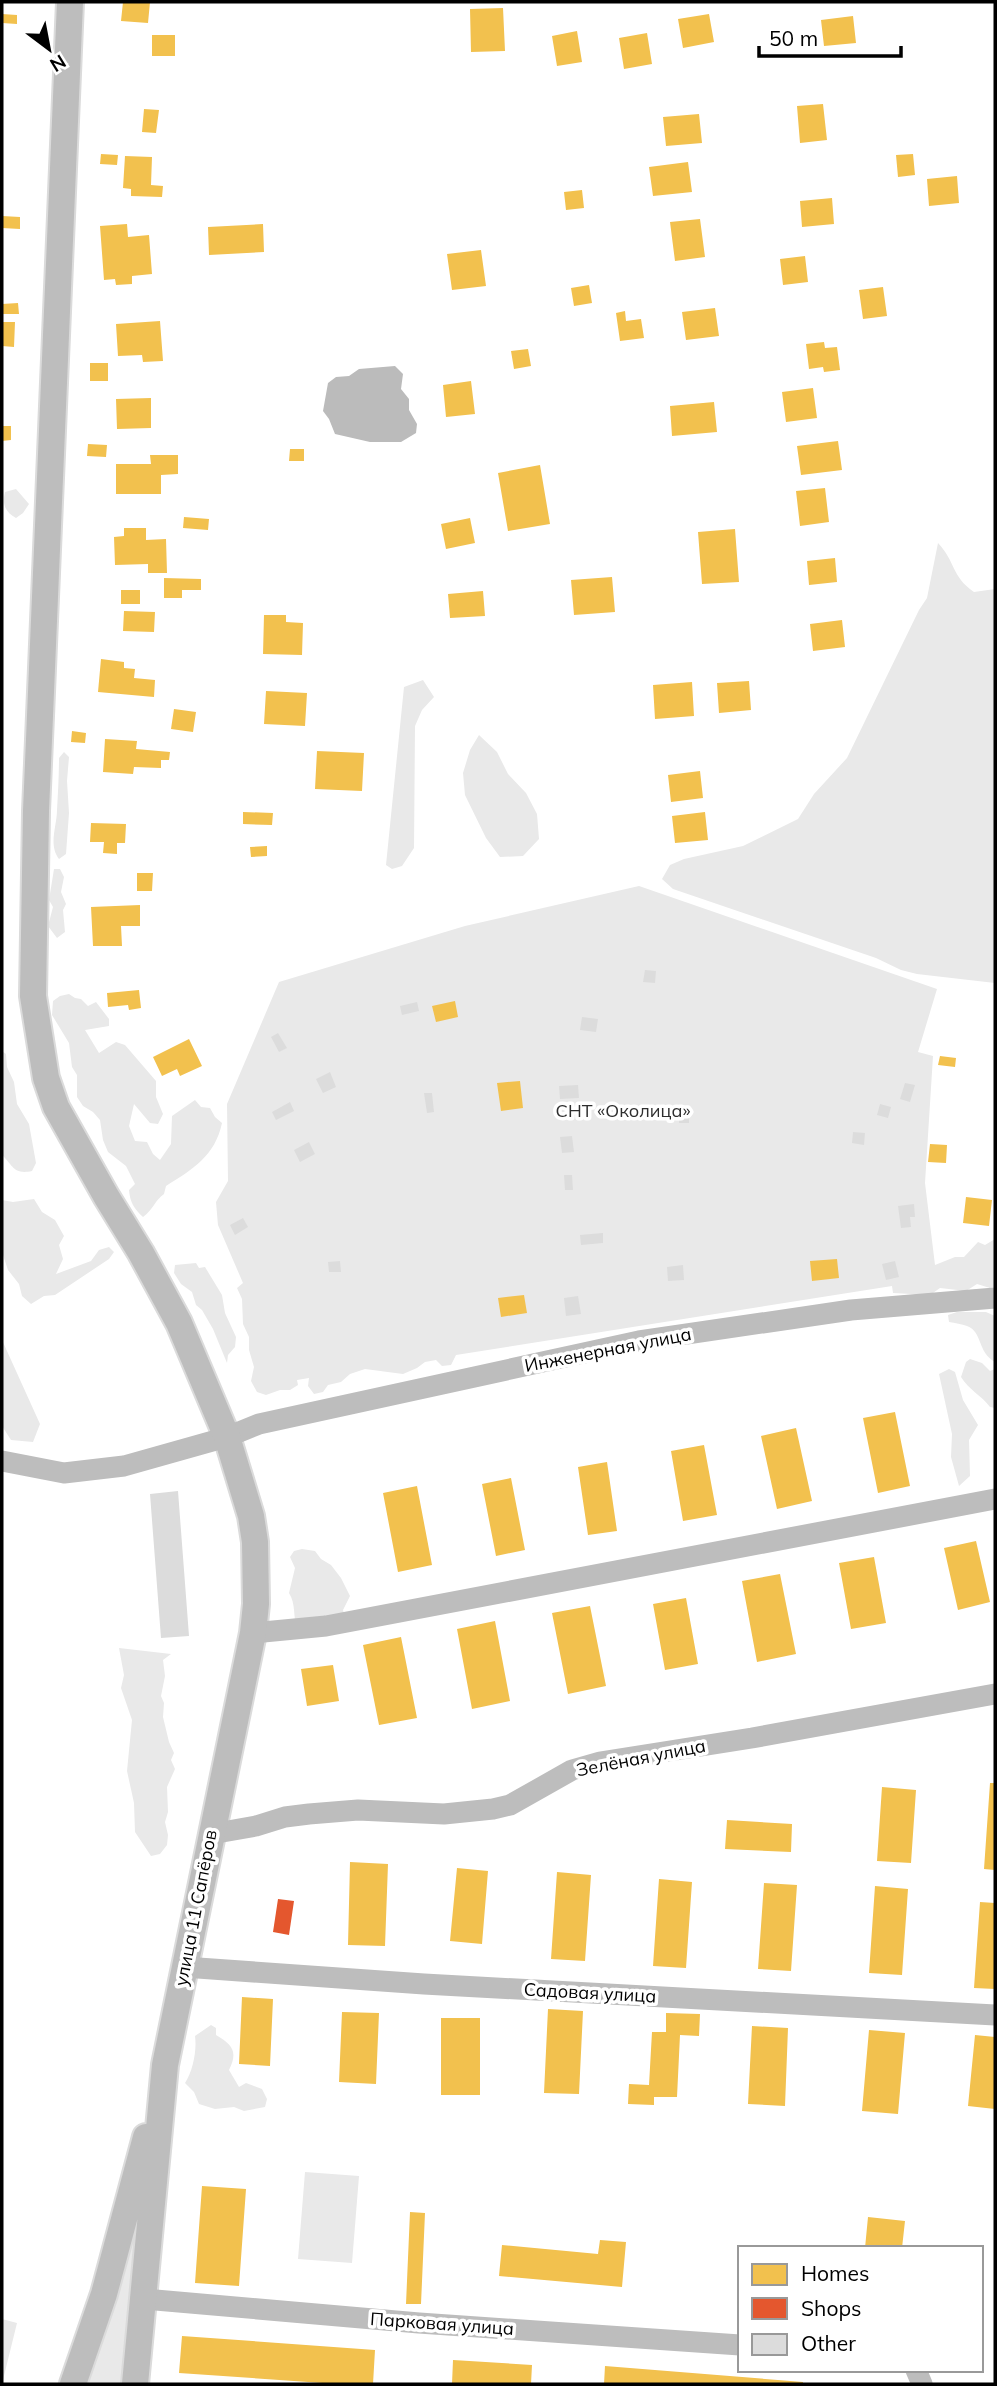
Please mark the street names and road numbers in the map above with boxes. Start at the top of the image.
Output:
street label: Инженерная улица [523,1322,693,1377]
street label: Зелёная улица [574,1734,707,1781]
street label: улица 11 Сапёров [169,1828,222,1988]
street label: Садовая улица [523,1978,657,2007]
street label: Парковая улица [369,2307,515,2340]

